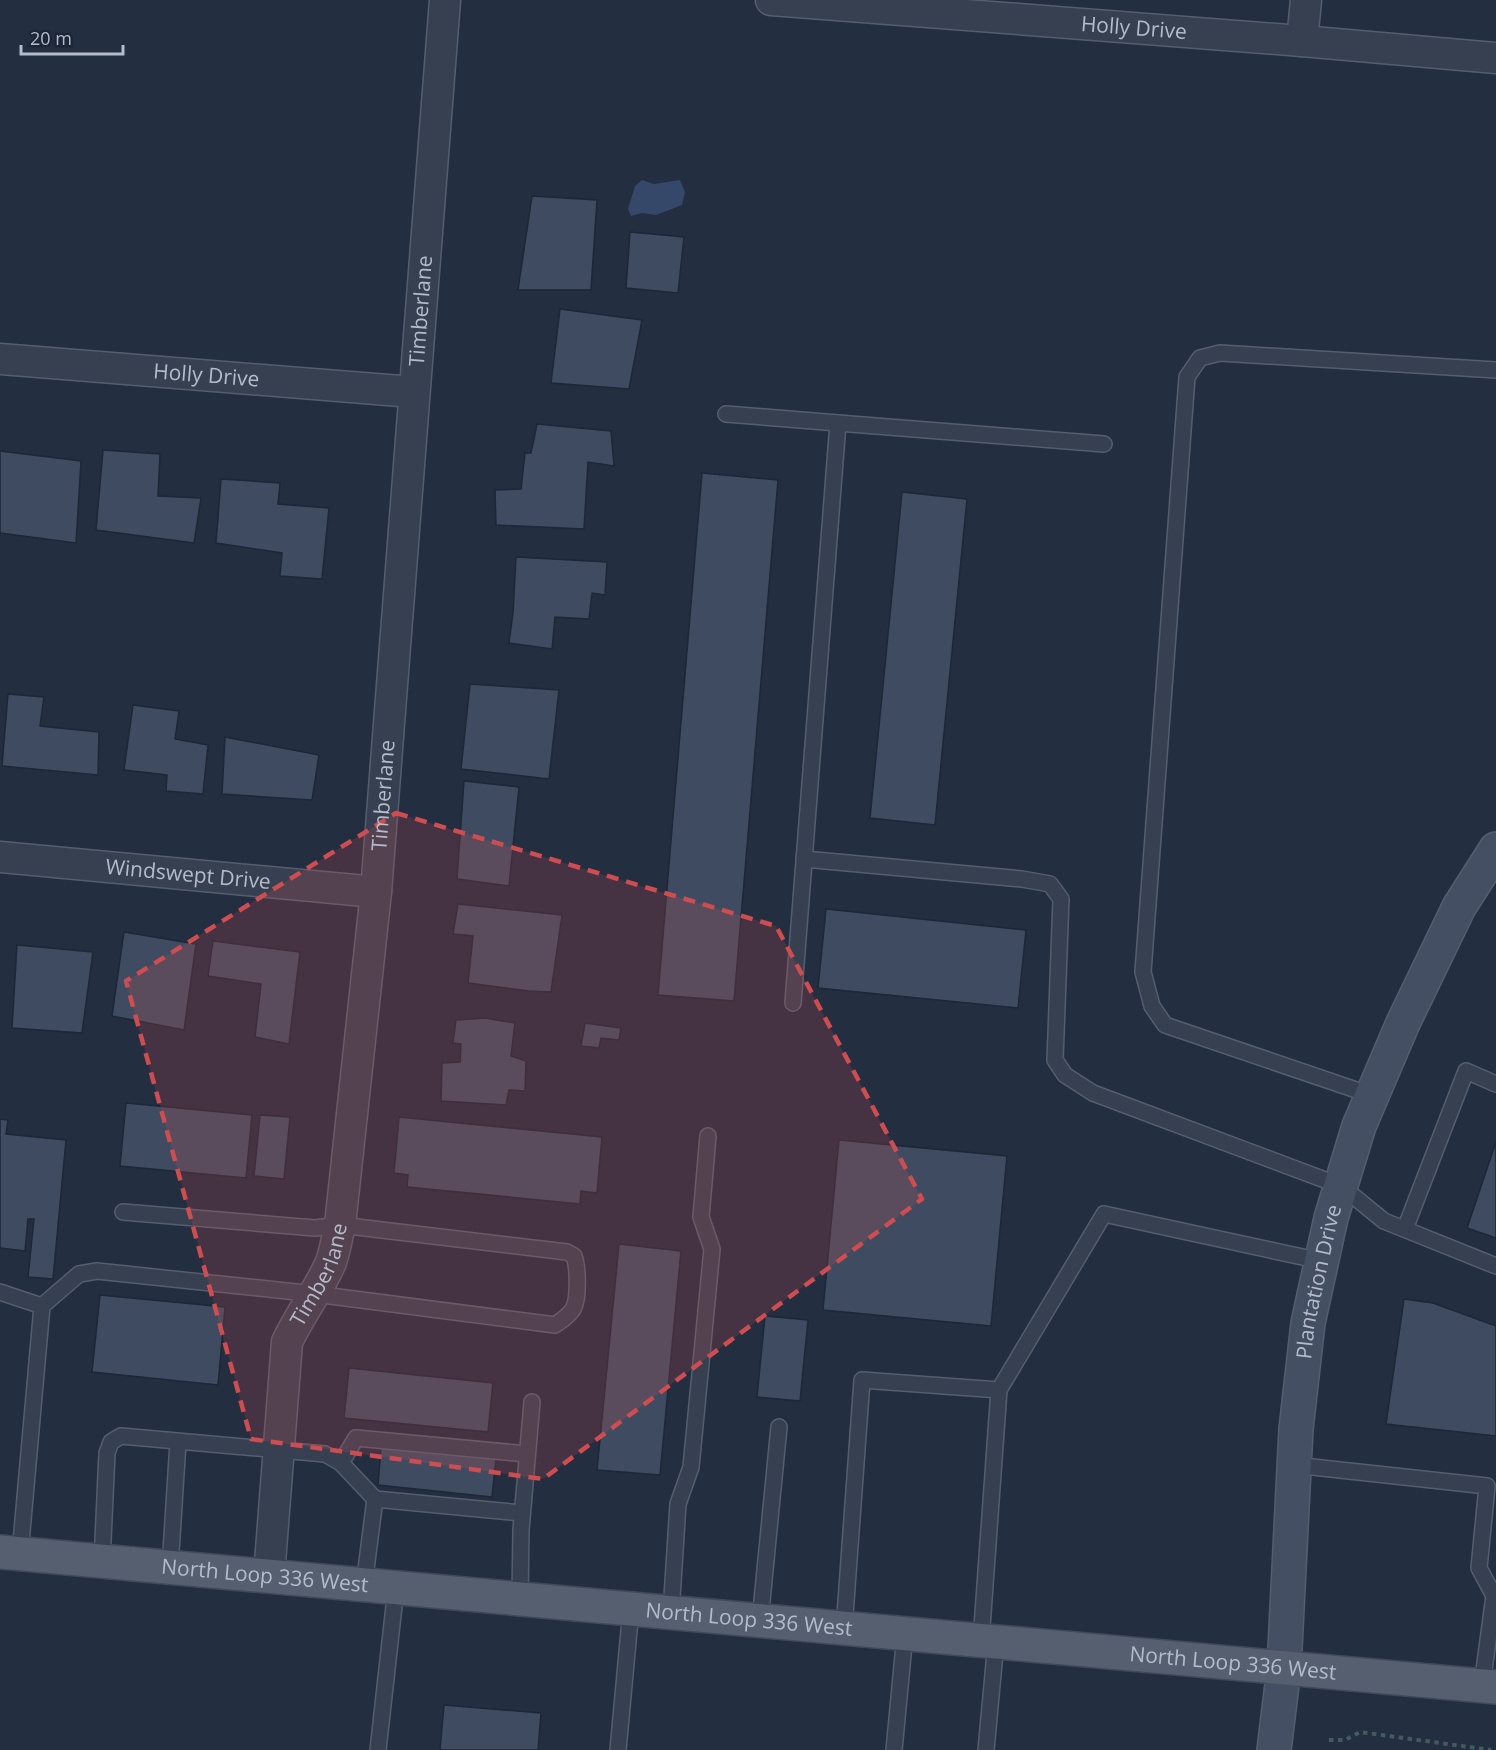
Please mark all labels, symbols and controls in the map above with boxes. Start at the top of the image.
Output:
street label: Holly Drive [1080,9,1188,45]
scale bar [21,18,123,56]
text: 20 m [30,26,72,50]
street label: Timberlane [402,254,438,367]
street label: Holly Drive [152,356,260,393]
street label: Timberlane [364,739,401,852]
street label: Windswept Drive [104,852,272,895]
street label: Plantation Drive [1289,1201,1347,1360]
street label: Timberlane [283,1220,353,1331]
street label: North Loop 336 West [160,1552,370,1598]
street label: North Loop 336 West [644,1595,854,1642]
street label: North Loop 336 West [1128,1639,1338,1686]

